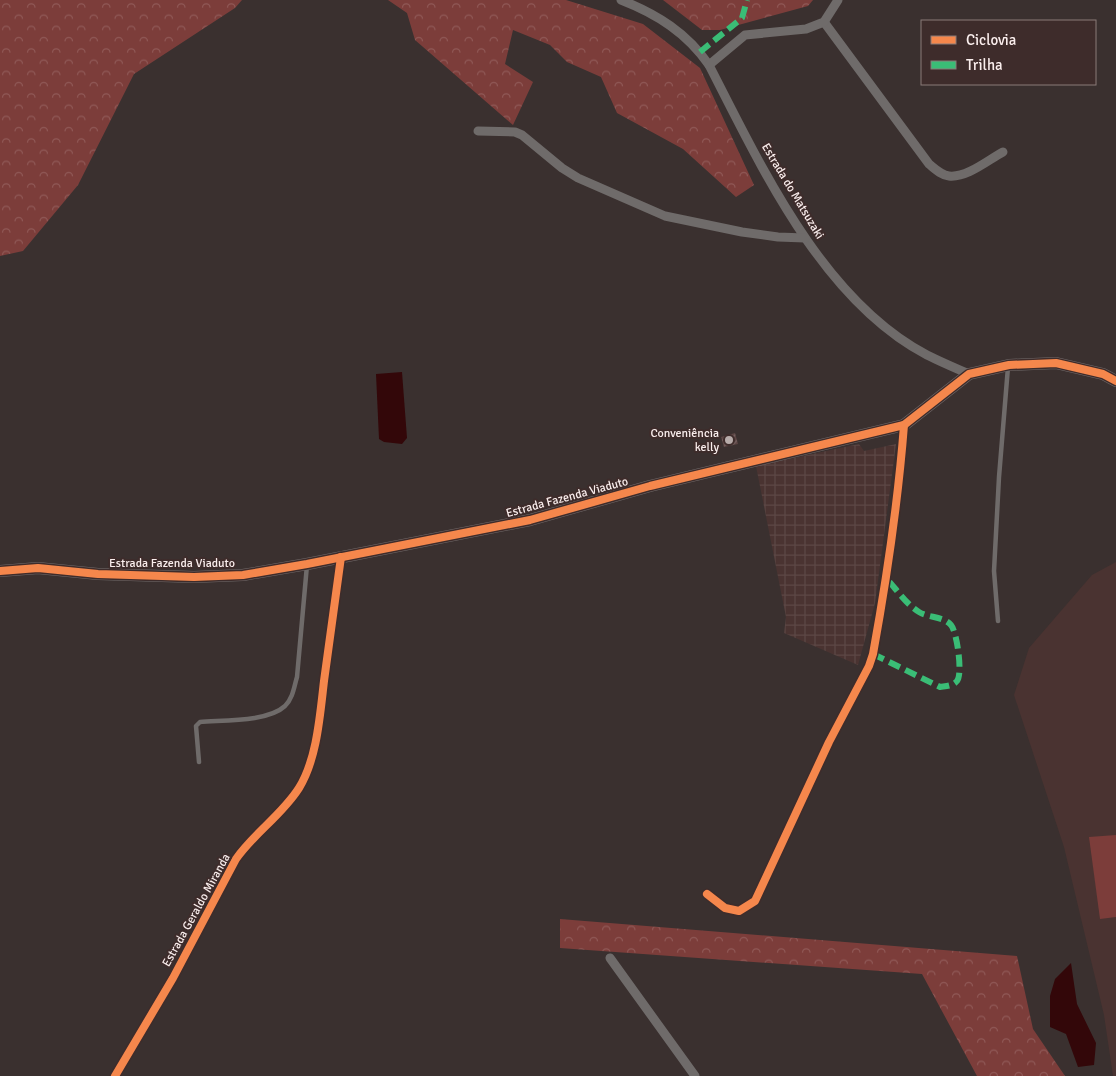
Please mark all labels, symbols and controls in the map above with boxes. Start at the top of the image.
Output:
legend [921,20,1096,85]
text: Ciclovia [966,31,1016,49]
text: Trilha [966,56,1003,74]
street label: Estrada do Matsuzaki [758,141,827,242]
place label: Conveniência kelly [650,426,719,455]
marker: Conveniência kelly [723,434,735,446]
street label: Estrada Fazenda Viaduto [504,474,630,521]
street label: Estrada Fazenda Viaduto [109,556,235,571]
street label: Estrada Geraldo Miranda [159,851,234,969]

